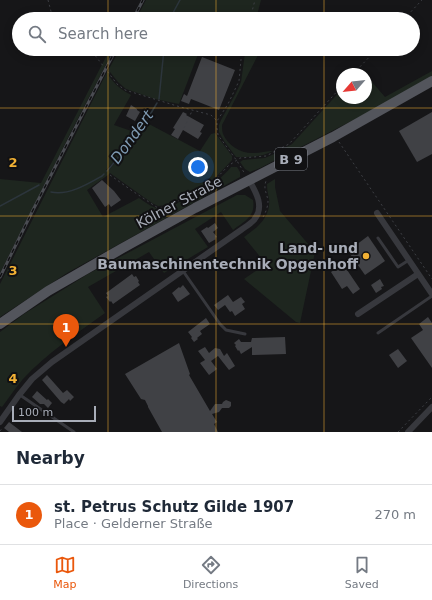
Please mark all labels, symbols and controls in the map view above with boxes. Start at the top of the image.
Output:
search box [12,12,420,56]
icon: search [26,23,48,45]
text: Search here [58,25,148,43]
north arrow [336,68,372,104]
water label: Dondert [107,106,158,167]
road number: B 9 [275,148,307,170]
text: 2 [8,155,18,170]
your location [188,157,208,177]
street label: Kölner Straße [133,173,225,231]
place label: Land- und Baumaschinentechnik Opgenhoff [97,240,359,272]
marker: Land- und Baumaschinentechnik Opgenhoff [361,251,371,261]
text: 3 [8,263,18,278]
pin: 1 [53,314,79,347]
text: 4 [8,371,18,386]
scale bar [12,404,96,423]
text: 100 m [18,406,53,419]
text: Nearby [16,448,85,468]
text: st. Petrus Schutz Gilde 1907 [54,498,294,516]
text: 1 [24,507,34,522]
text: 270 m [374,507,416,522]
text: Place · Gelderner Straße [54,516,213,531]
tab: Map [53,554,76,591]
tab: Directions [183,554,238,591]
tab: Saved [345,554,379,591]

